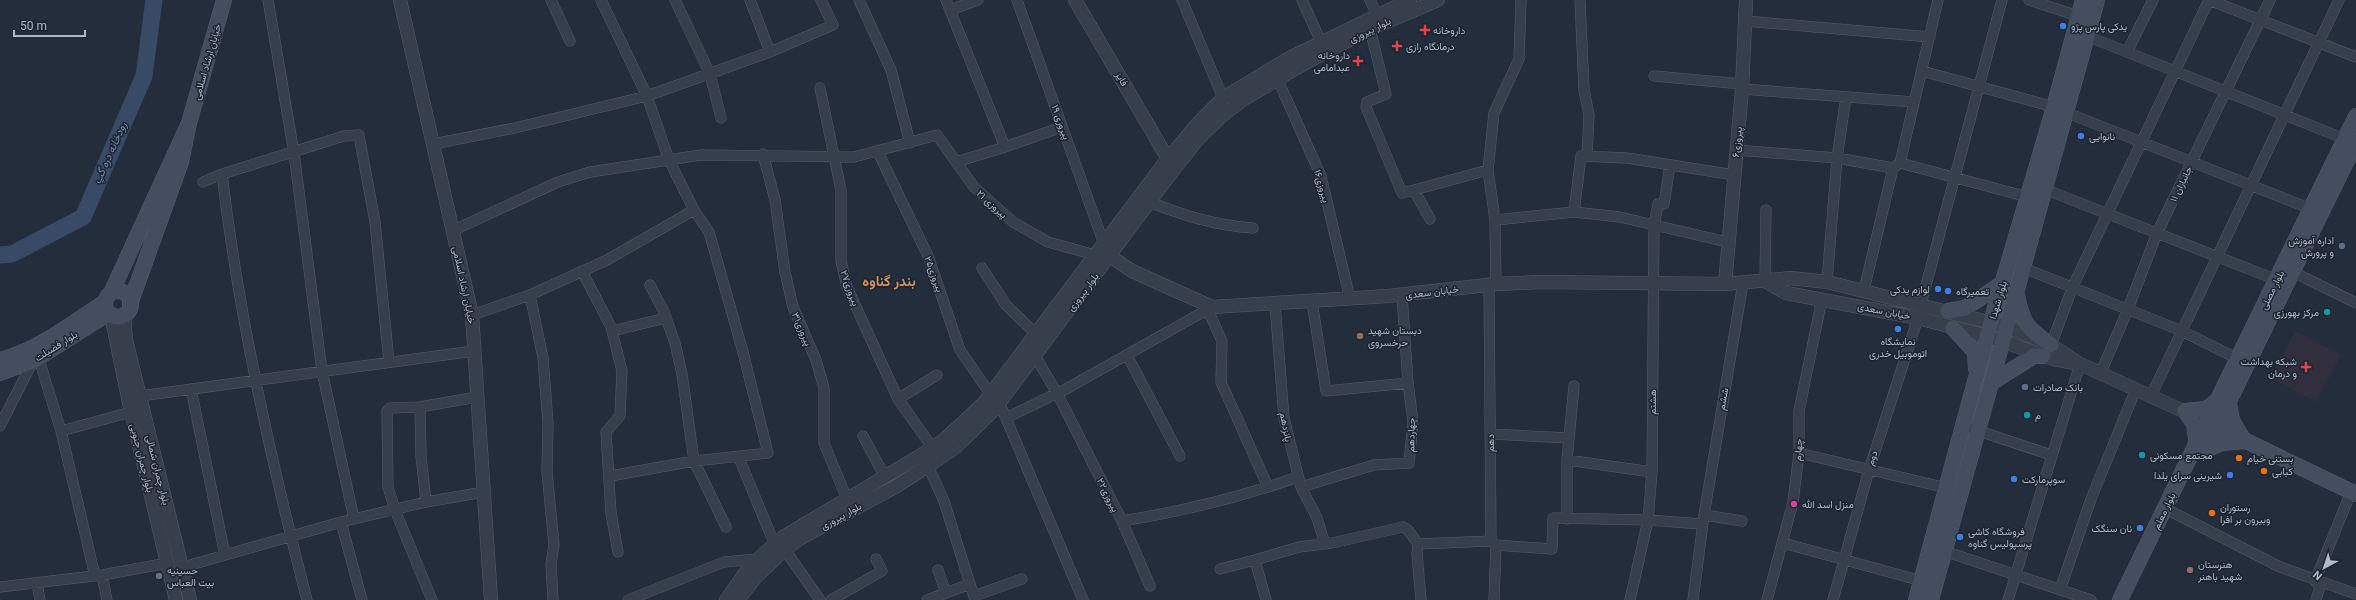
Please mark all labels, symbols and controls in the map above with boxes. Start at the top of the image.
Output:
scale bar [14,12,85,38]
street label: بلوار پیروزی [1347,15,1393,47]
text: 50 m [20,19,47,33]
marker: یدکی پارس پژو [2058,21,2068,31]
place label: یدکی پارس پژو [2071,21,2127,34]
street label: خیابان ارشاد اسلامی [191,22,224,102]
marker: داروخانه [1420,25,1430,35]
place label: داروخانه [1433,25,1465,37]
marker: درمانگاه رازی [1391,40,1403,52]
place label: درمانگاه رازی [1406,41,1455,53]
place label: داروخانه عبدامامی [1314,50,1350,74]
marker: داروخانه عبدامامی [1353,56,1363,66]
street label: فایز [1112,69,1131,89]
street label: پیروزی ۱۹ [1048,103,1072,142]
water label: رودخانه دره گپ [91,120,130,186]
street label: پیروزی۶ [1730,126,1746,158]
marker: نانوایی [2076,131,2086,141]
place label: نانوایی [2089,131,2115,143]
street label: جانبازان ۱۱ [2168,164,2195,204]
street label: پیروزی۱۶ [1310,168,1332,204]
street label: پیروزی ۲۱ [973,188,1009,222]
place label: اداره آموزش و پرورش [2288,235,2334,260]
marker: اداره آموزش و پرورش [2337,241,2347,251]
street label: خیابان ارشاد اسلامی [449,245,478,325]
street label: پیروزی۲۵ [921,255,946,294]
street label: بلوار مصلی [2258,268,2287,312]
street label: پیروزی۲۷ [837,269,862,308]
street label: بلوار پیروزی [1065,271,1103,314]
district label: بندر گناوه [862,273,916,290]
street label: بلوار شهدا [1987,280,2010,321]
street label: خیابان سعدی [1405,283,1460,302]
place label: لوازم یدکی [1890,284,1930,296]
marker: لوازم یدکی [1933,284,1943,294]
marker: تعمیرگاه [1943,286,1953,296]
place label: تعمیرگاه [1956,286,1989,298]
street label: خیابان سعدی [1856,300,1912,323]
place label: مرکز بهورزی [2274,307,2319,319]
marker: مرکز بهورزی [2322,307,2332,317]
street label: پیروزی۳۱ [788,310,814,348]
marker: نمایشگاه اتوموبیل خدری [1893,324,1903,334]
place label: دبستان شهید حرخسروی [1368,325,1422,349]
street label: بلوار فضیلت [33,329,80,364]
marker: دبستان شهید حرخسروی [1355,331,1365,341]
place label: نمایشگاه اتوموبیل خدری [1869,336,1927,360]
place label: شبکه بهداشت و درمان [2240,356,2297,380]
marker: شبکه بهداشت و درمان [2300,361,2312,373]
marker: بانک صادرات [2020,382,2030,392]
place label: بانک صادرات [2033,382,2083,394]
street label: ششم [1716,387,1731,411]
street label: هشتم [1647,389,1659,415]
marker: م [2022,410,2032,420]
place label: م [2035,410,2041,422]
street label: پانزدهم [1276,411,1294,443]
street label: چهاردهم [1405,417,1419,453]
street label: بلوار چمران جنوبی [126,422,156,494]
street label: بلوار چمران شمالی [142,434,172,507]
street label: دهم [1485,434,1497,452]
street label: چهارم [1792,438,1806,462]
street label: دوم [1864,449,1881,467]
marker: مجتمع مسکونی [2137,450,2147,460]
place label: مجتمع مسکونی [2150,450,2213,462]
marker: بستنی خیام [2234,453,2244,463]
place label: بستنی خیام [2247,453,2294,465]
marker: کبابی [2259,466,2269,476]
place label: کبابی [2272,466,2293,478]
place label: شیرینی سرای یلدا [2154,470,2222,482]
marker: شیرینی سرای یلدا [2225,470,2235,480]
marker: سوپرمارکت [2009,474,2019,484]
place label: سوپرمارکت [2022,474,2065,487]
street label: پیروزی۲۲ [1093,476,1121,515]
street label: بلوار معلم [2150,491,2178,532]
marker: منزل اسد الله [1789,499,1799,509]
place label: منزل اسد الله [1802,499,1854,511]
street label: بلوار پیروزی [819,500,864,533]
place label: رستوران وبیرون بر افرا [2220,502,2270,526]
marker: رستوران وبیرون بر افرا [2207,508,2217,518]
place label: نان سنگک [2092,523,2132,534]
marker: نان سنگک [2135,523,2145,533]
place label: فروشگاه کاشی پرسپولیس گناوه [1968,526,2032,551]
marker: فروشگاه کاشی پرسپولیس گناوه [1955,532,1965,542]
north arrow [2304,548,2344,588]
place label: هنرستان شهید باهنر [2197,559,2242,583]
place label: حسینیه بیت العباس [167,565,214,589]
marker: هنرستان شهید باهنر [2185,565,2195,575]
text: N [2311,568,2325,583]
marker: حسینیه بیت العباس [154,571,164,581]

